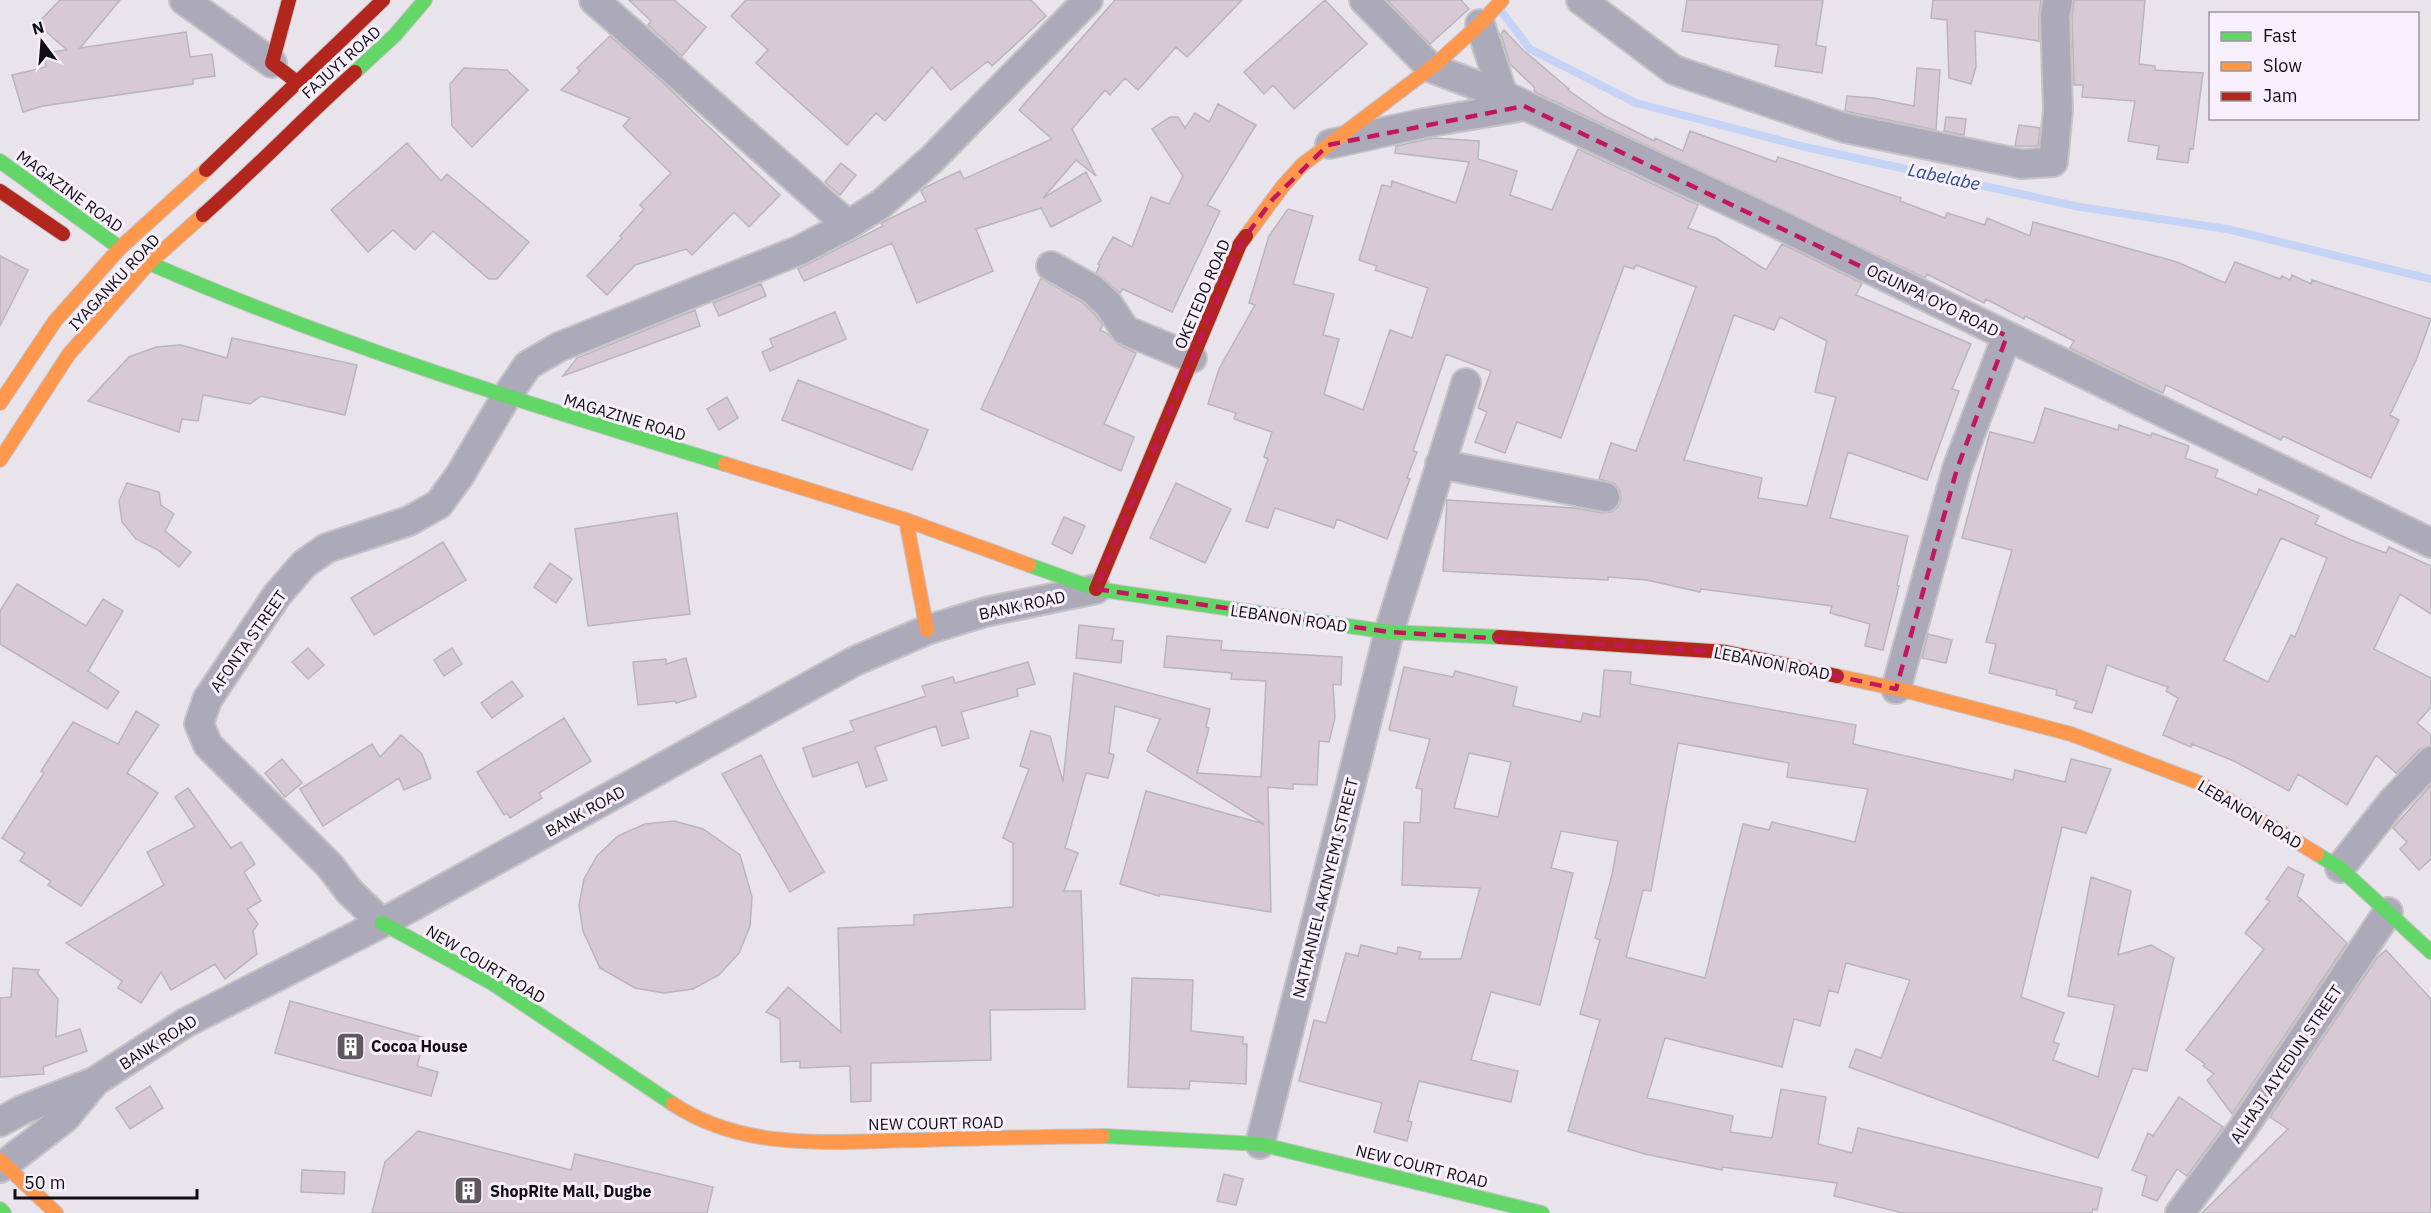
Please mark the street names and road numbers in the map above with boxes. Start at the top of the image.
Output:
street label: FAJUYI ROAD [297,21,385,103]
street label: MAGAZINE ROAD [13,146,127,236]
street label: IYAGANKU ROAD [64,230,164,334]
street label: OKETEDO ROAD [1170,236,1234,352]
street label: OGUNPA OYO ROAD [1864,259,2002,341]
street label: MAGAZINE ROAD [562,389,688,445]
street label: AFONTA STREET [205,586,291,696]
street label: BANK ROAD [977,586,1067,624]
street label: LEBANON ROAD [1229,600,1349,636]
street label: LEBANON ROAD [1712,642,1832,684]
street label: LEBANON ROAD [2194,775,2306,853]
street label: NATHANIEL AKINYEMI STREET [1288,776,1362,1000]
street label: BANK ROAD [542,781,628,841]
street label: NEW COURT ROAD [423,921,549,1007]
street label: ALHAJI AIYEDUN STREET [2226,981,2346,1147]
street label: BANK ROAD [115,1010,201,1074]
street label: NEW COURT ROAD [868,1112,1004,1134]
street label: NEW COURT ROAD [1354,1140,1490,1192]

